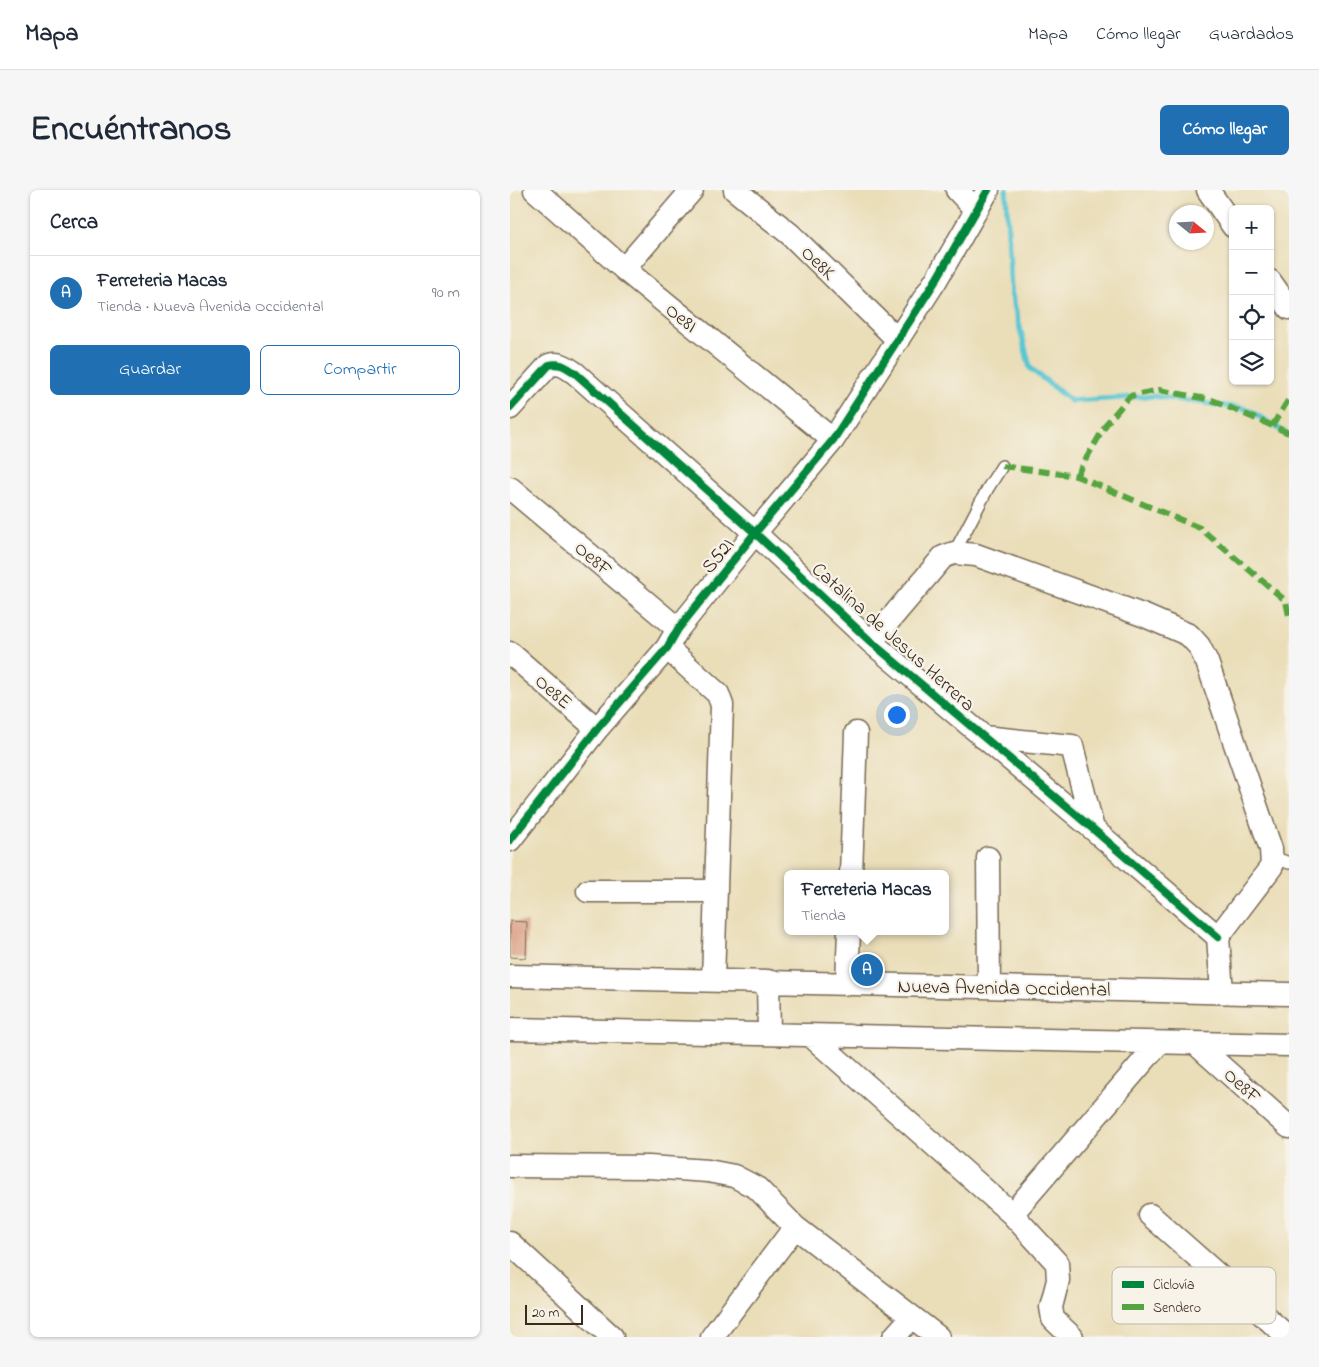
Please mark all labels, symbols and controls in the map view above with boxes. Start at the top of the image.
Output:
text: Mapa [25,17,79,52]
text: Mapa [1028,22,1068,48]
text: Cómo llegar [1096,22,1181,48]
text: Guardados [1209,22,1294,48]
text: Encuéntranos [30,105,232,156]
button: Cómo llegar [1160,105,1289,155]
north arrow [1169,205,1214,250]
map controls [1229,205,1274,385]
button: + [1229,205,1274,250]
text: Cerca [50,208,98,238]
street label: Oe8K [793,240,842,288]
button: − [1229,250,1274,295]
text: Ferreteria Macas [97,268,228,295]
text: A [61,281,71,305]
text: 90 m [432,281,460,305]
text: Tienda · Nueva Avenida Occidental [97,295,323,319]
button: locate [1229,295,1274,340]
street label: Oe8I [658,297,703,341]
button: layers [1229,340,1274,385]
button: Guardar [50,345,250,395]
button: Compartir [260,345,460,395]
street label: S52I [695,532,742,581]
street label: Oe8F [567,535,618,585]
street label: Catalina de Jesus Herrera [804,556,981,719]
street label: Oe8E [527,668,578,718]
your location [884,702,910,728]
popup [784,870,949,935]
text: Ferreteria Macas [801,877,932,904]
text: Tienda [801,904,846,928]
pin: A [851,951,883,989]
street label: Nueva Avenida Occidental [897,973,1111,1006]
street label: Oe8F [1216,1062,1267,1112]
legend [1112,1267,1276,1324]
text: Ciclovía [1153,1275,1195,1296]
text: Sendero [1153,1298,1201,1319]
scale bar [525,1302,582,1325]
text: 20 m [532,1303,559,1324]

